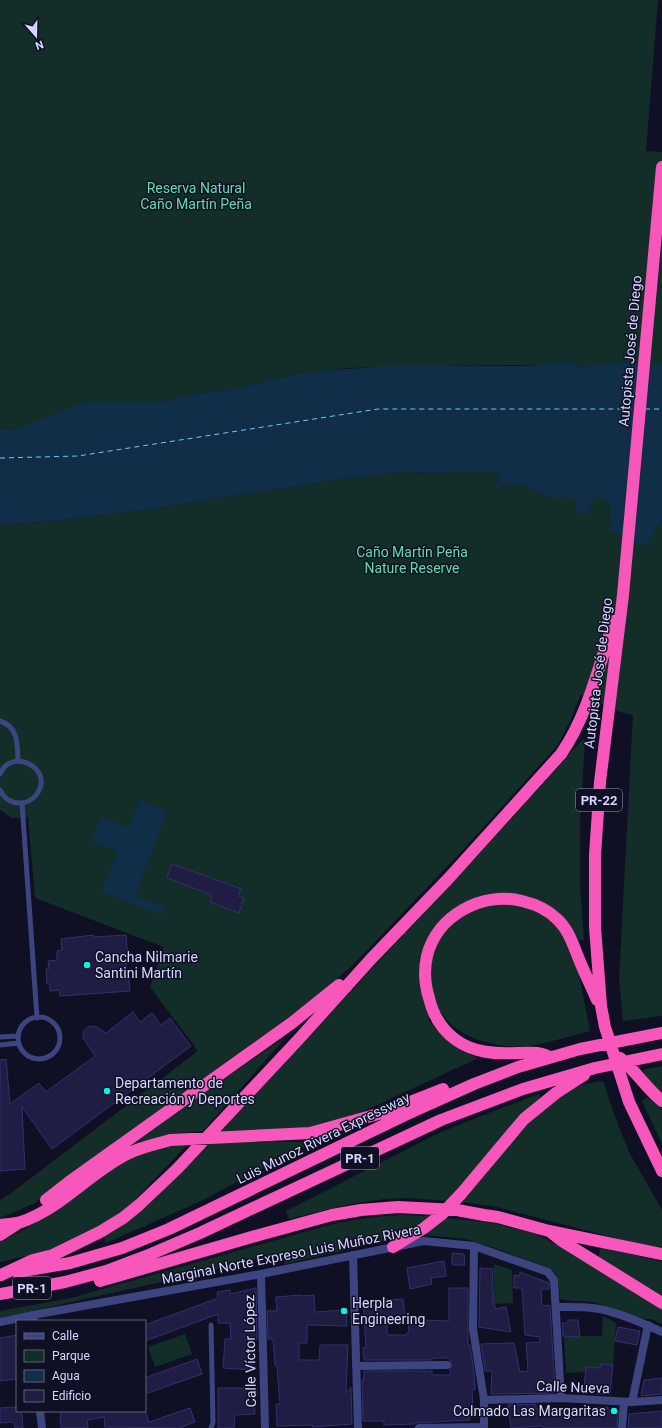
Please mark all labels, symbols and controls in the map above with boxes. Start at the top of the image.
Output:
north arrow [16,16,56,56]
text: N [33,37,45,52]
park label: Reserva Natural Caño Martín Peña [140,180,252,212]
street label: Autopista José de Diego [615,275,645,427]
park label: Caño Martín Peña Nature Reserve [356,544,468,576]
street label: Autopista José de Diego [581,597,615,749]
road number: PR-22 [576,789,622,811]
place label: Cancha Nilmarie Santini Martín [95,949,198,981]
marker: Cancha Nilmarie Santini Martín [82,960,92,970]
place label: Departamento de Recreación y Deportes [115,1075,255,1107]
marker: Departamento de Recreación y Deportes [102,1086,112,1096]
street label: Luis Munoz Rivera Expressway [234,1089,413,1187]
road number: PR-1 [341,1147,379,1169]
street label: Marginal Norte Expreso Luis Muñoz Rivera [160,1221,422,1287]
road number: PR-1 [13,1277,51,1299]
street label: Calle Víctor López [241,1295,259,1407]
place label: Herpla Engineering [352,1295,425,1327]
marker: Herpla Engineering [339,1306,349,1316]
legend [16,1320,146,1412]
text: Calle [52,1329,79,1343]
text: Parque [52,1349,90,1363]
text: Agua [52,1369,80,1383]
street label: Calle Nueva [536,1378,610,1396]
text: Edificio [52,1389,91,1403]
place label: Colmado Las Margaritas [453,1403,606,1419]
marker: Colmado Las Margaritas [609,1406,619,1416]

